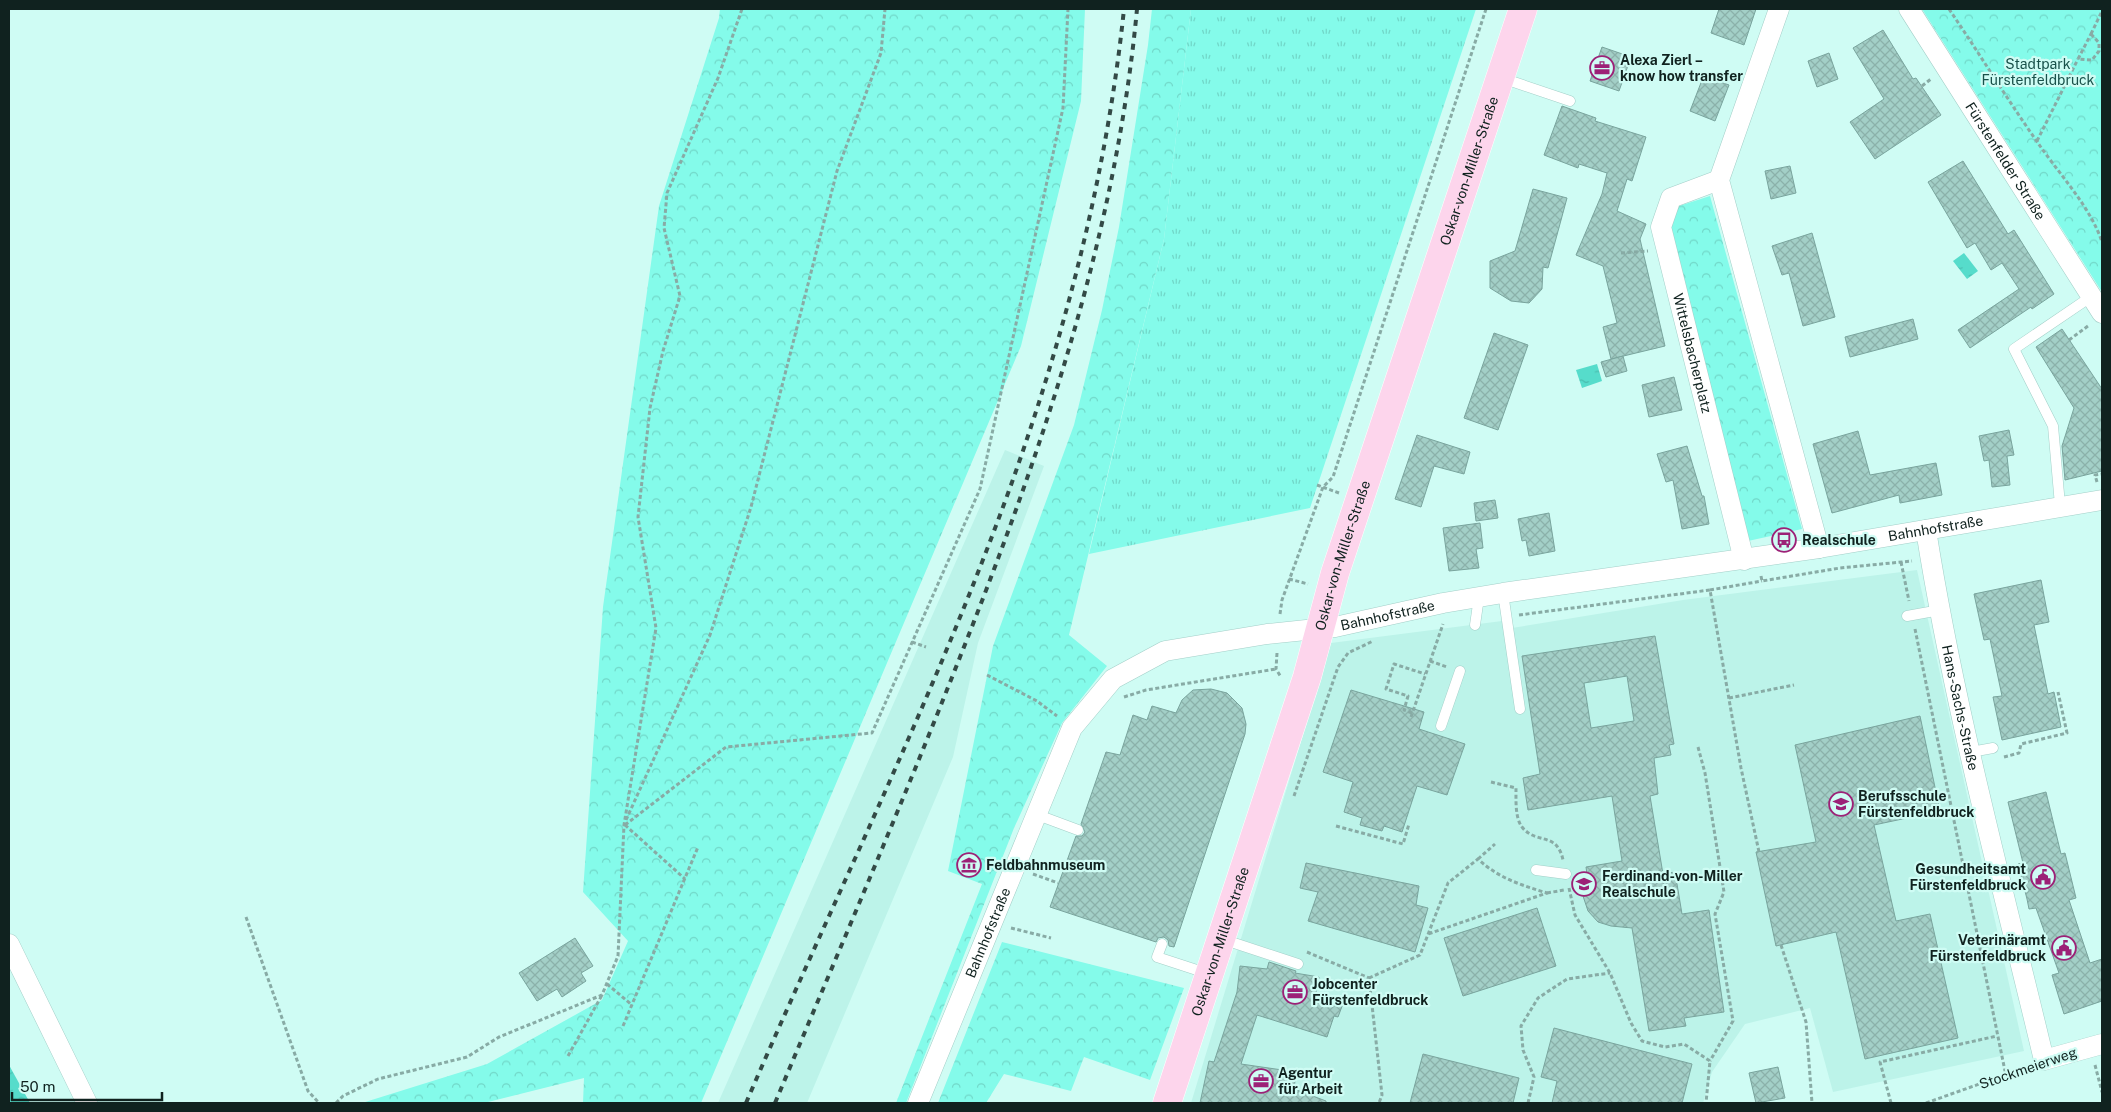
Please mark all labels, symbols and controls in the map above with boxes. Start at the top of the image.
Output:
place label: Alexa Zierl – know how transfer [1620,52,1743,84]
office icon: Alexa Zierl – know how transfer [1589,55,1615,81]
park label: Stadtpark Fürstenfeldbruck [1982,56,2095,88]
street label: Oskar-von-Miller-Straße [1437,94,1501,247]
street label: Fürstenfelder Straße [1962,99,2049,223]
street label: Wittelsbacherplatz [1670,292,1715,415]
street label: Oskar-von-Miller-Straße [1312,478,1373,632]
street label: Bahnhofstraße [1887,512,1984,544]
bus stop icon: Realschule [1771,527,1797,553]
place label: Realschule [1802,532,1876,548]
street label: Bahnhofstraße [1339,597,1436,634]
street label: Hans-Sachs-Straße [1939,644,1982,772]
place label: Berufsschule Fürstenfeldbruck [1858,788,1974,820]
school or university icon: Berufsschule Fürstenfeldbruck [1828,791,1854,817]
museum icon: Feldbahnmuseum [956,852,982,878]
place label: Feldbahnmuseum [986,857,1105,873]
place label: Gesundheitsamt Fürstenfeldbruck [1910,861,2026,893]
public building icon: Gesundheitsamt Fürstenfeldbruck [2030,864,2056,890]
street label: Oskar-von-Miller-Straße [1188,865,1252,1018]
place label: Ferdinand-von-Miller Realschule [1602,868,1743,900]
school or university icon: Ferdinand-von-Miller Realschule [1571,871,1597,897]
street label: Bahnhofstraße [962,885,1014,980]
place label: Veterinäramt Fürstenfeldbruck [1930,932,2046,964]
public building icon: Veterinäramt Fürstenfeldbruck [2051,935,2077,961]
place label: Jobcenter Fürstenfeldbruck [1312,976,1428,1008]
office icon: Jobcenter Fürstenfeldbruck [1282,979,1308,1005]
street label: Stockmeierweg [1977,1044,2079,1092]
place label: Agentur für Arbeit [1278,1065,1343,1097]
office icon: Agentur für Arbeit [1248,1068,1274,1094]
scale bar [12,1070,162,1102]
text: 50 m [20,1078,55,1095]

